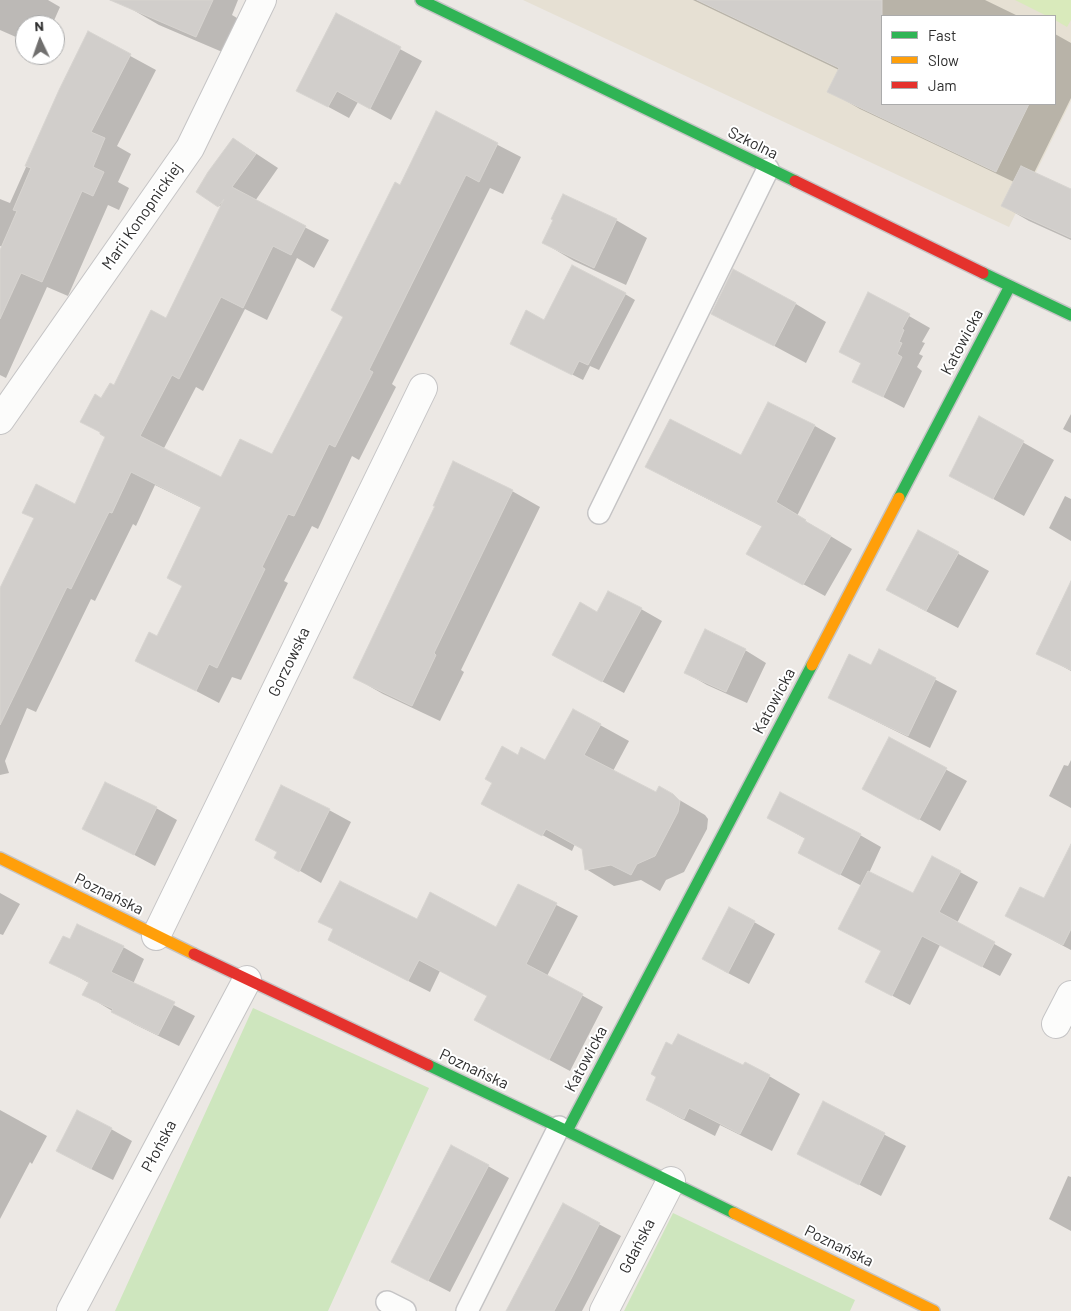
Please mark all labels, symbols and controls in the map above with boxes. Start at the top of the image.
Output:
north arrow [15,15,65,65]
legend [881,15,1056,105]
text: N [34,17,44,34]
text: Fast [928,26,956,44]
text: Slow [928,51,959,69]
text: Jam [928,76,957,94]
street label: Szkolna [725,123,781,163]
street label: Marii Konopnickiej [98,159,186,273]
street label: Katowicka [937,306,987,378]
street label: Gorzowska [264,624,314,700]
street label: Katowicka [749,665,799,737]
street label: Poznańska [71,869,147,919]
street label: Katowicka [561,1023,611,1095]
street label: Poznańska [436,1045,512,1093]
street label: Płońska [137,1117,181,1175]
street label: Gdańska [615,1215,659,1277]
street label: Poznańska [801,1221,877,1271]

